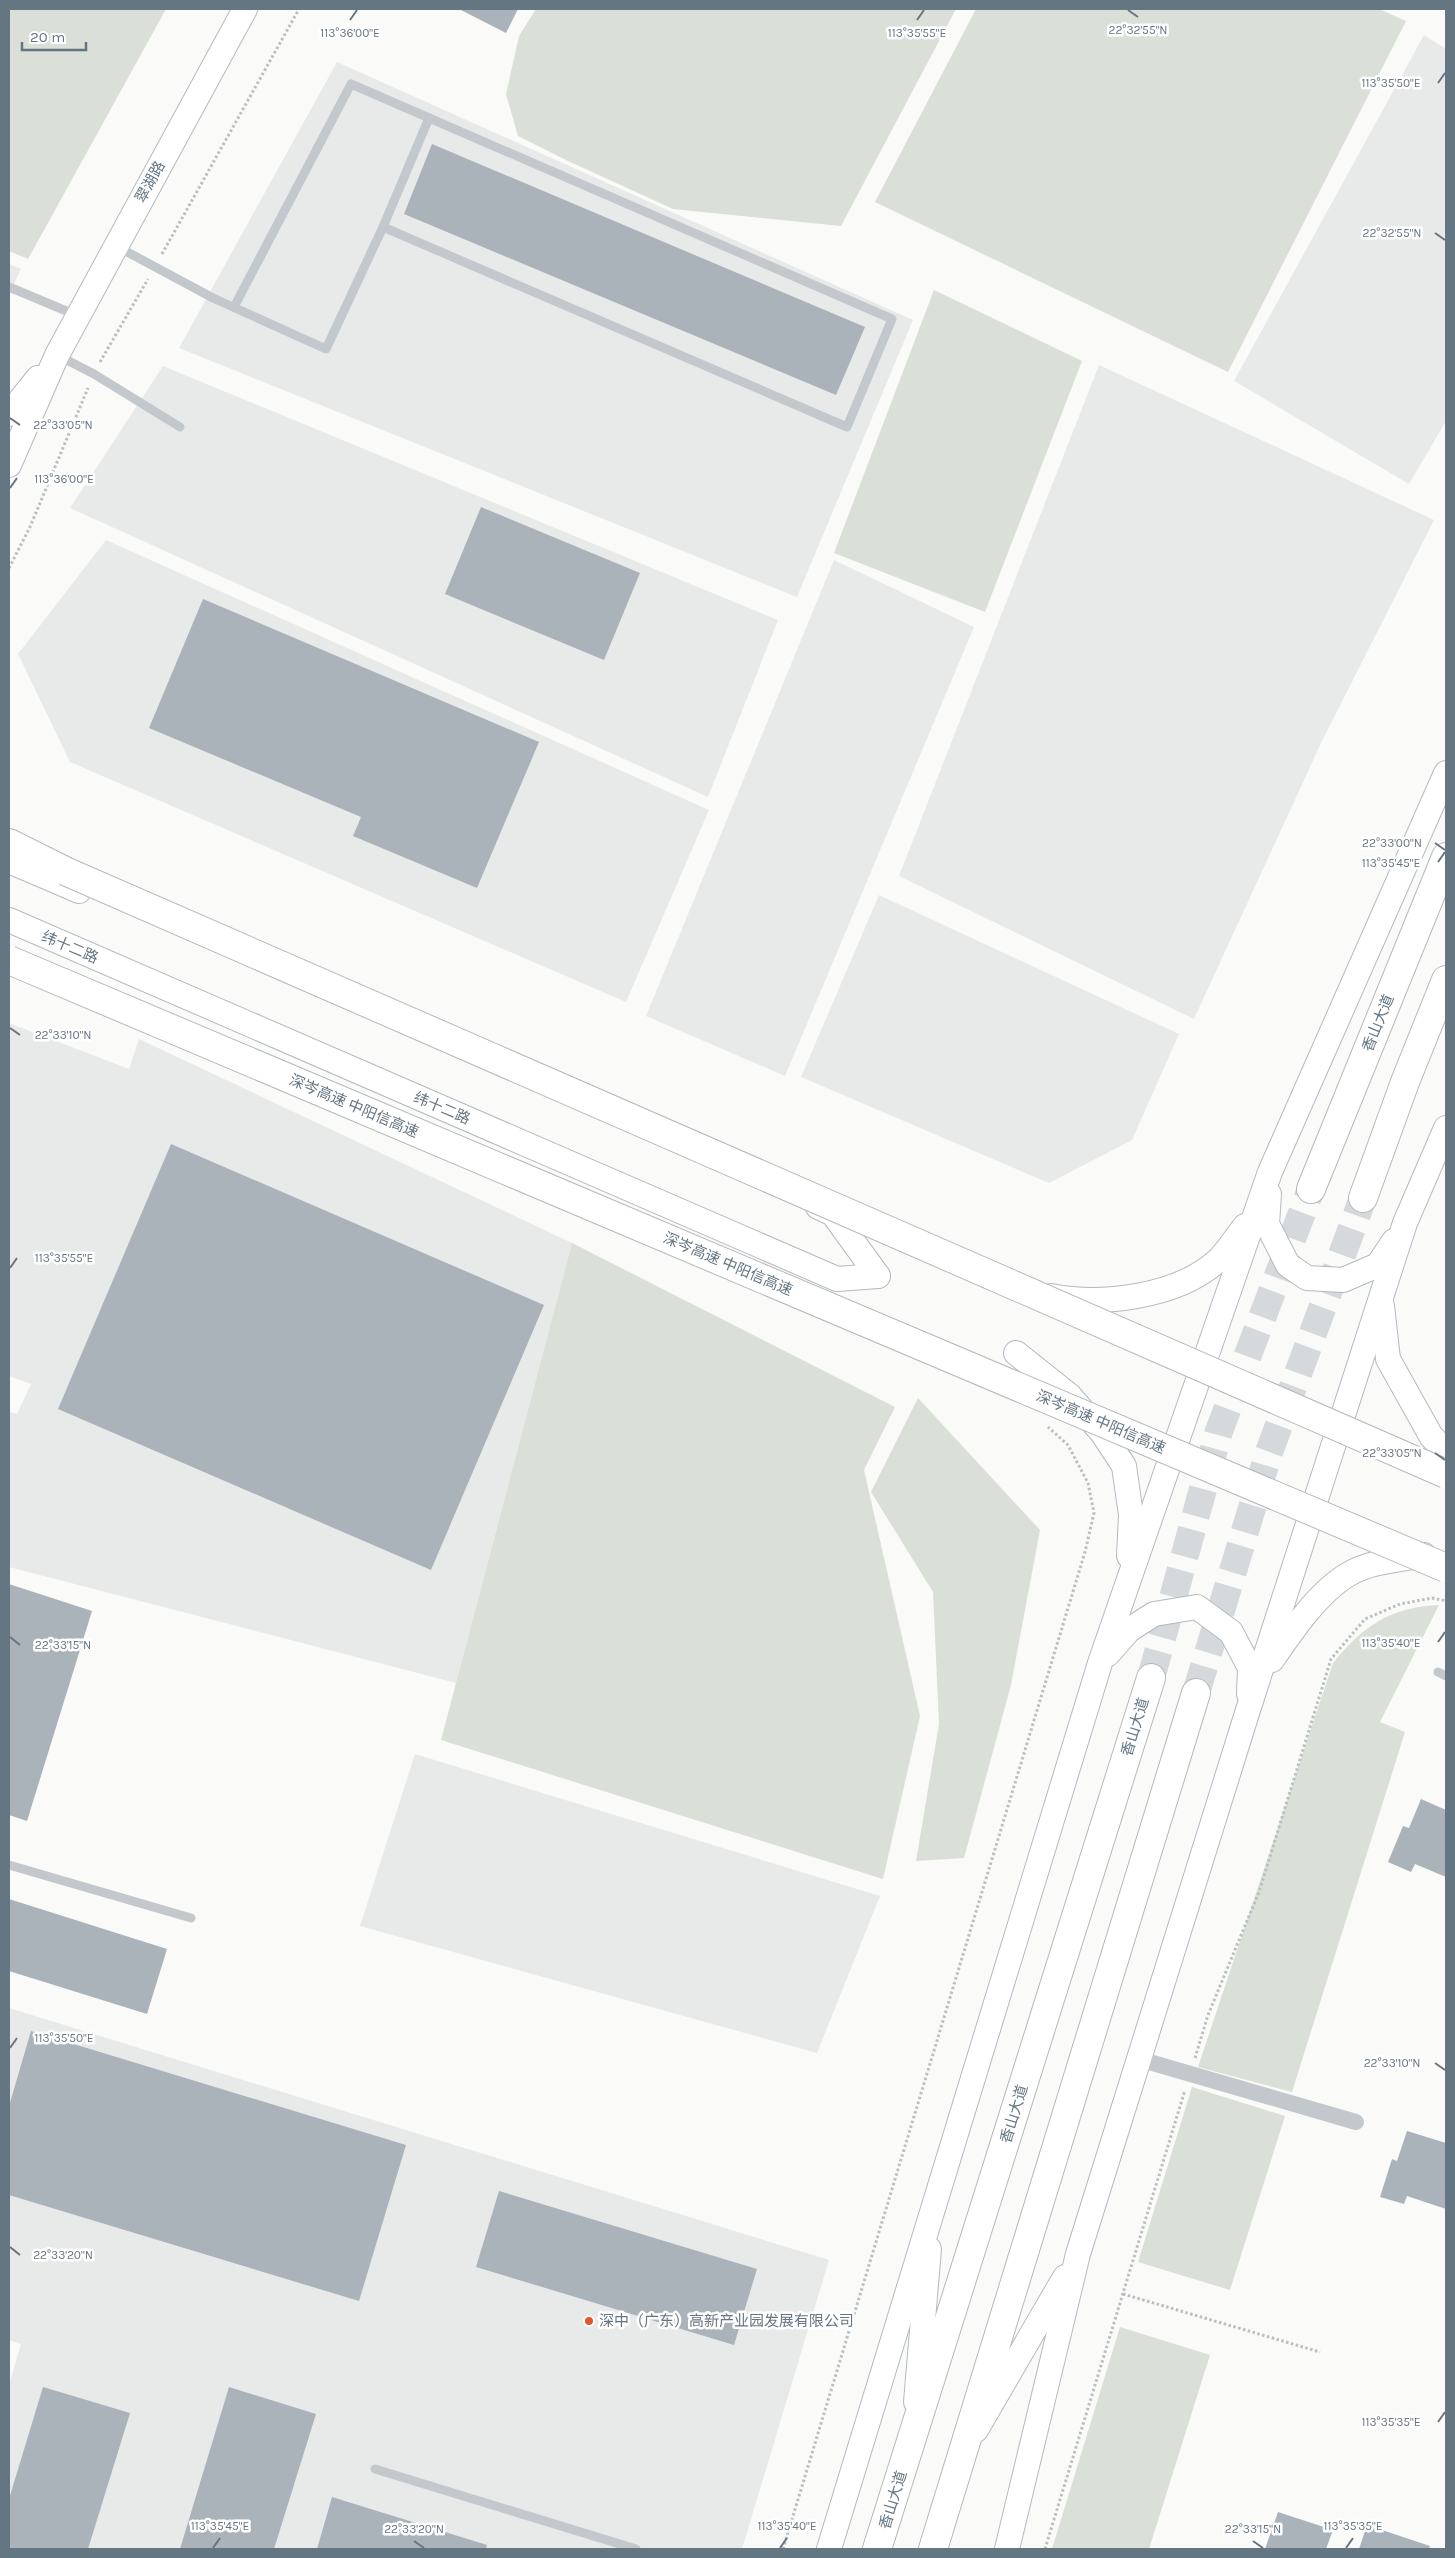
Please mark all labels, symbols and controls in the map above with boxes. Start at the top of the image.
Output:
scale bar [22,20,86,52]
text: 22°32'55"N [1108,23,1168,37]
text: 113°36'00"E [320,26,380,40]
text: 113°35'55"E [888,26,946,40]
text: 20 m [30,28,65,46]
text: 113°35'50"E [1362,76,1420,90]
street label: 翠湖路 [131,158,169,206]
text: 22°32'55"N [1362,226,1422,240]
text: 22°33'05"N [33,418,93,432]
text: 113°36'00"E [34,472,94,486]
text: 22°33'00"N [1362,836,1422,850]
text: 113°35'45"E [1362,856,1420,870]
street label: 纬十二路 [39,927,101,967]
street label: 香山大道 [1358,992,1398,1054]
text: 22°33'10"N [35,1028,91,1042]
street label: 深岑高速 中阳信高速 [287,1071,421,1141]
street label: 纬十二路 [411,1088,473,1128]
street label: 深岑高速 中阳信高速 [661,1229,795,1299]
text: 113°35'55"E [35,1251,93,1265]
street label: 深岑高速 中阳信高速 [1034,1387,1168,1457]
text: 22°33'05"N [1362,1446,1422,1460]
text: 113°35'40"E [1362,1636,1420,1650]
text: 22°33'15"N [35,1638,91,1652]
street label: 香山大道 [1118,1696,1152,1758]
text: 113°35'50"E [35,2031,93,2045]
text: 22°33'10"N [1364,2056,1420,2070]
street label: 香山大道 [997,2083,1031,2145]
text: 22°33'20"N [33,2248,93,2262]
place label: 深中（广东）高新产业园发展有限公司 [599,2312,854,2330]
marker: 深中（广东）高新产业园发展有限公司 [583,2315,595,2327]
text: 113°35'35"E [1362,2415,1420,2429]
street label: 香山大道 [876,2469,910,2531]
text: 113°35'45"E [191,2519,249,2533]
text: 113°35'40"E [758,2519,816,2533]
text: 113°35'35"E [1324,2519,1382,2533]
text: 22°33'20"N [384,2522,444,2536]
text: 22°33'15"N [1225,2522,1281,2536]

